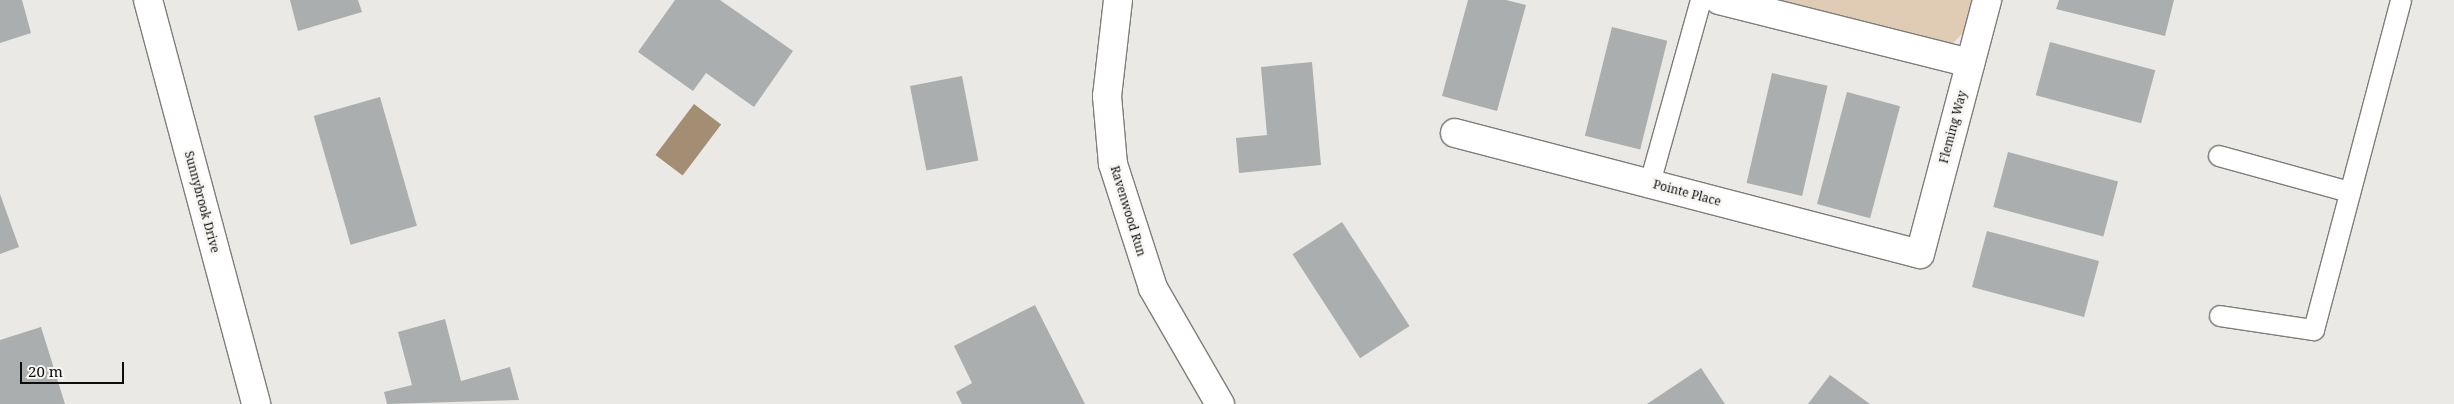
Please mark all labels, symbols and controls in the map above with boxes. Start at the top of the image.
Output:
street label: Fleming Way [1936,89,1970,165]
street label: Sunnybrook Drive [181,150,223,254]
street label: Ravenwood Run [1107,164,1149,258]
street label: Pointe Place [1652,177,1722,209]
scale bar [22,352,126,384]
text: 20 m [28,361,63,381]

